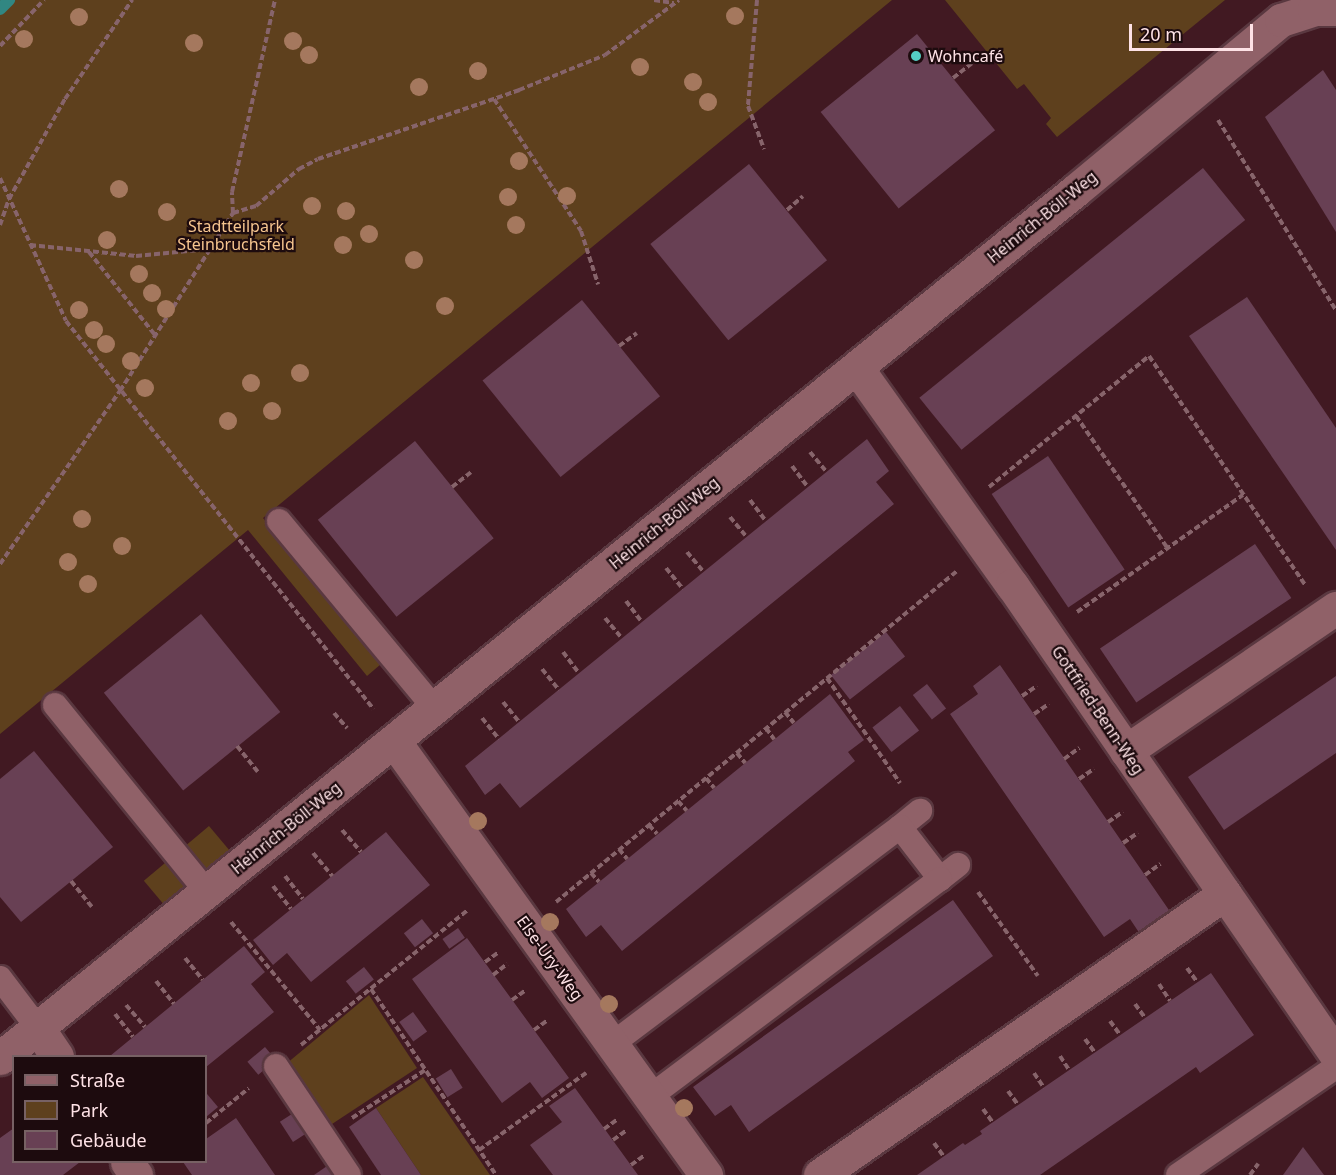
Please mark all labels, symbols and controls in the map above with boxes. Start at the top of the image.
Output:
scale bar [1132,12,1256,50]
text: 20 m [1140,22,1182,46]
place label: Wohncafé [928,46,1003,66]
marker: Wohncafé [909,49,923,63]
street label: Heinrich-Böll-Weg [983,167,1101,267]
park label: Stadtteilpark Steinbruchsfeld [177,216,295,254]
street label: Heinrich-Böll-Weg [605,473,723,573]
street label: Gottfried-Benn-Weg [1048,642,1148,778]
street label: Heinrich-Böll-Weg [227,778,345,878]
street label: Else-Ury-Weg [513,912,587,1004]
legend [12,1055,207,1163]
text: Straße [70,1068,125,1092]
text: Park [70,1098,108,1122]
text: Gebäude [70,1128,147,1152]

